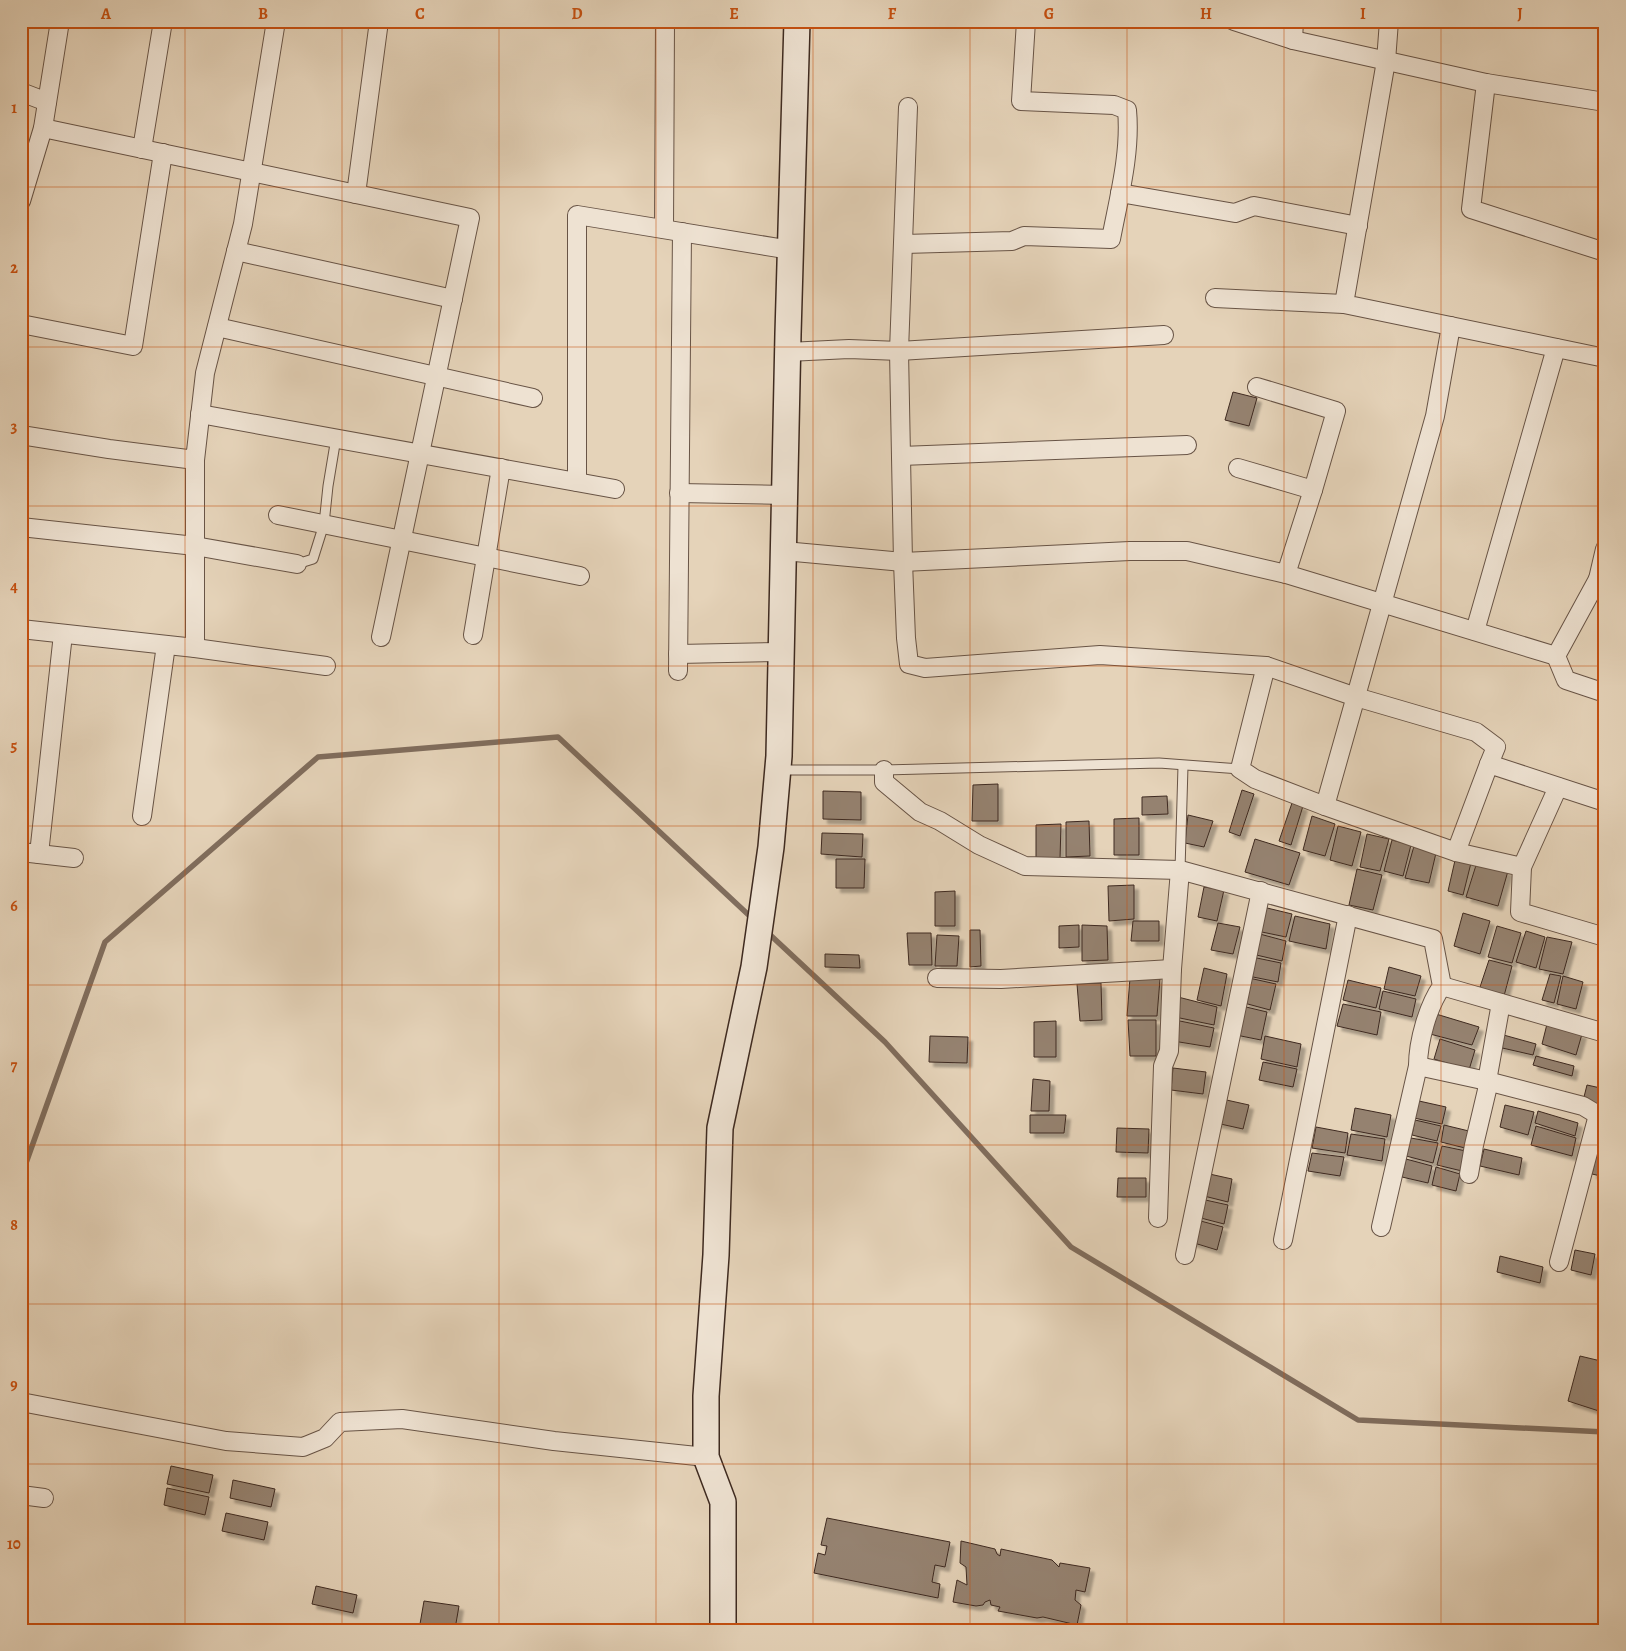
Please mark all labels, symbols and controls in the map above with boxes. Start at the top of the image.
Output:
text: A [100,3,112,25]
text: B [258,3,268,25]
text: C [415,3,425,25]
text: D [571,3,583,25]
text: E [729,3,739,25]
text: F [888,3,897,25]
text: G [1044,3,1054,25]
text: H [1200,3,1212,25]
text: I [1360,3,1366,25]
text: J [1517,3,1523,25]
text: 1 [11,97,17,119]
text: 2 [10,257,18,279]
text: 3 [11,416,18,438]
text: 4 [10,576,18,598]
text: 5 [11,735,18,757]
text: 6 [10,895,18,917]
text: 7 [11,1055,18,1077]
text: 8 [10,1214,18,1236]
text: 9 [10,1374,18,1396]
text: 10 [7,1533,21,1555]

